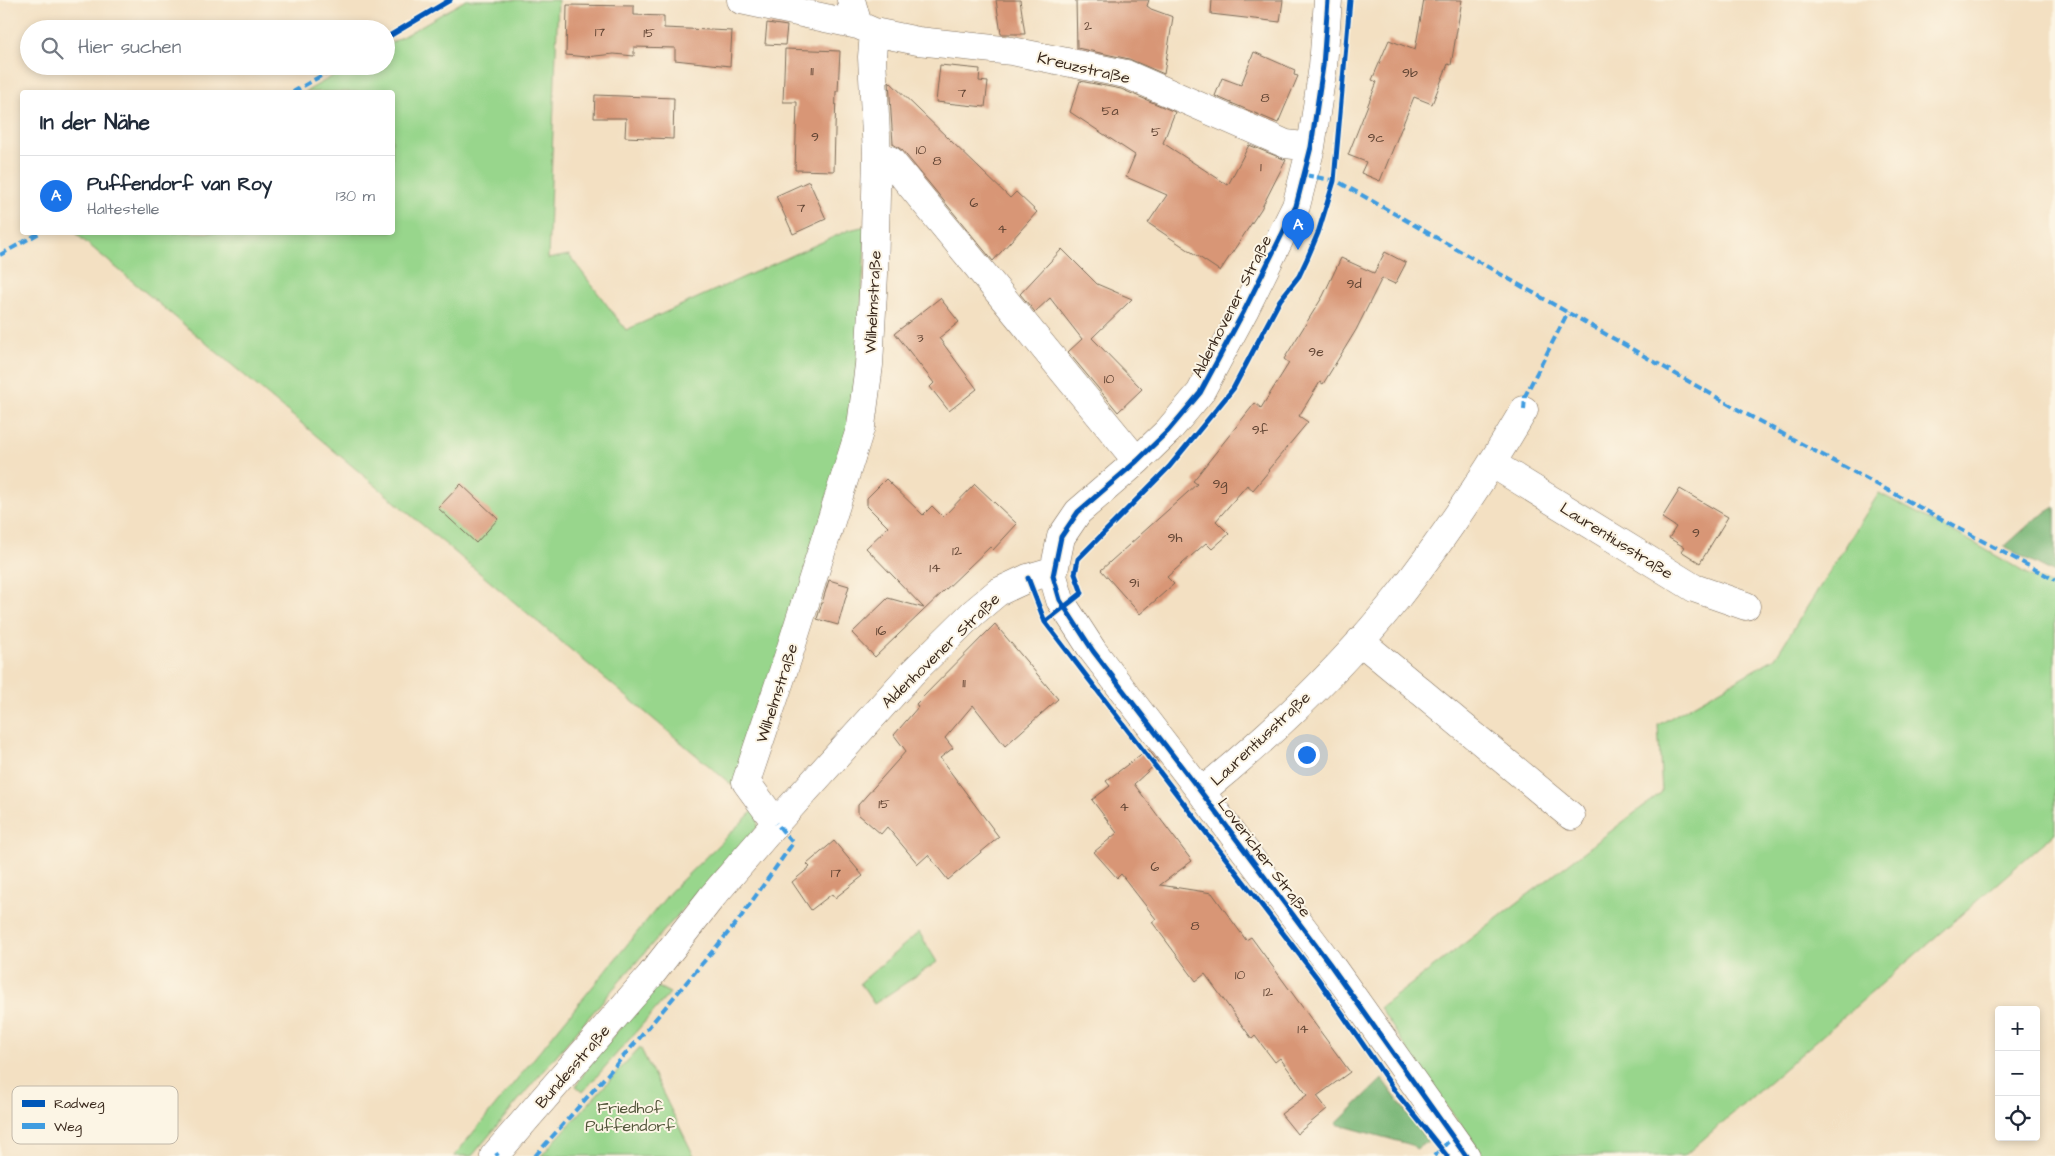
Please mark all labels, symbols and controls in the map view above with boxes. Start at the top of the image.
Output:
house number: 2 [1084,16,1092,36]
search box [20,20,395,75]
house number: 17 [595,22,606,42]
house number: 15 [643,23,655,43]
icon: search [38,34,66,62]
text: Hier suchen [78,34,181,61]
street label: Kreuzstraße [1035,47,1133,89]
house number: 11 [810,61,814,81]
house number: 9b [1402,63,1418,83]
house number: 7 [958,83,967,103]
house number: 8 [1260,88,1270,108]
house number: 5a [1101,101,1119,121]
text: In der Nähe [40,108,150,137]
house number: 5 [1151,122,1161,142]
house number: 9 [811,127,819,147]
house number: 9c [1368,128,1385,148]
house number: 10 [916,140,926,160]
house number: 8 [932,151,942,171]
house number: 1 [1260,157,1262,177]
text: Puffendorf van Roy [87,171,272,198]
text: A [51,185,61,207]
text: 130 m [336,185,375,207]
house number: 6 [970,193,979,213]
text: Haltestelle [87,198,159,220]
house number: 7 [797,198,806,218]
pin: A [1282,209,1314,250]
house number: 4 [997,219,1007,239]
street label: Aldenhovener Straße [1186,231,1278,381]
street label: Wilhelmstraße [859,250,887,354]
house number: 9d [1346,274,1362,294]
house number: 3 [916,328,924,348]
house number: 9e [1308,342,1324,362]
house number: 10 [1104,369,1114,389]
house number: 9f [1252,420,1269,440]
house number: 9g [1212,474,1228,494]
street label: Laurentiusstraße [1556,497,1677,585]
house number: 9 [1692,523,1700,543]
house number: 9h [1168,528,1183,548]
house number: 12 [952,541,962,561]
house number: 14 [929,558,941,578]
house number: 9i [1129,573,1139,593]
street label: Aldenhovener Straße [877,588,1005,713]
house number: 16 [876,621,887,641]
street label: Wilhelmstraße [751,641,803,746]
house number: 11 [962,673,966,693]
street label: Laurentiusstraße [1206,686,1316,791]
your location [1294,742,1320,768]
street label: Lovericher Straße [1212,793,1317,922]
house number: 15 [878,794,890,814]
house number: 4 [1119,797,1129,817]
house number: 6 [1151,857,1160,877]
house number: 17 [831,863,842,883]
house number: 8 [1190,916,1200,936]
house number: 10 [1235,965,1245,985]
house number: 12 [1263,982,1273,1002]
map controls [1995,1006,2040,1141]
button: + [1995,1006,2040,1051]
house number: 14 [1297,1019,1309,1039]
street label: Bundesstraße [530,1020,615,1113]
button: − [1995,1051,2040,1096]
legend [12,1086,178,1144]
text: Radweg [54,1094,104,1114]
button: locate [1995,1096,2040,1141]
park label: Friedhof Puffendorf [585,1097,675,1137]
text: Weg [54,1117,82,1137]

